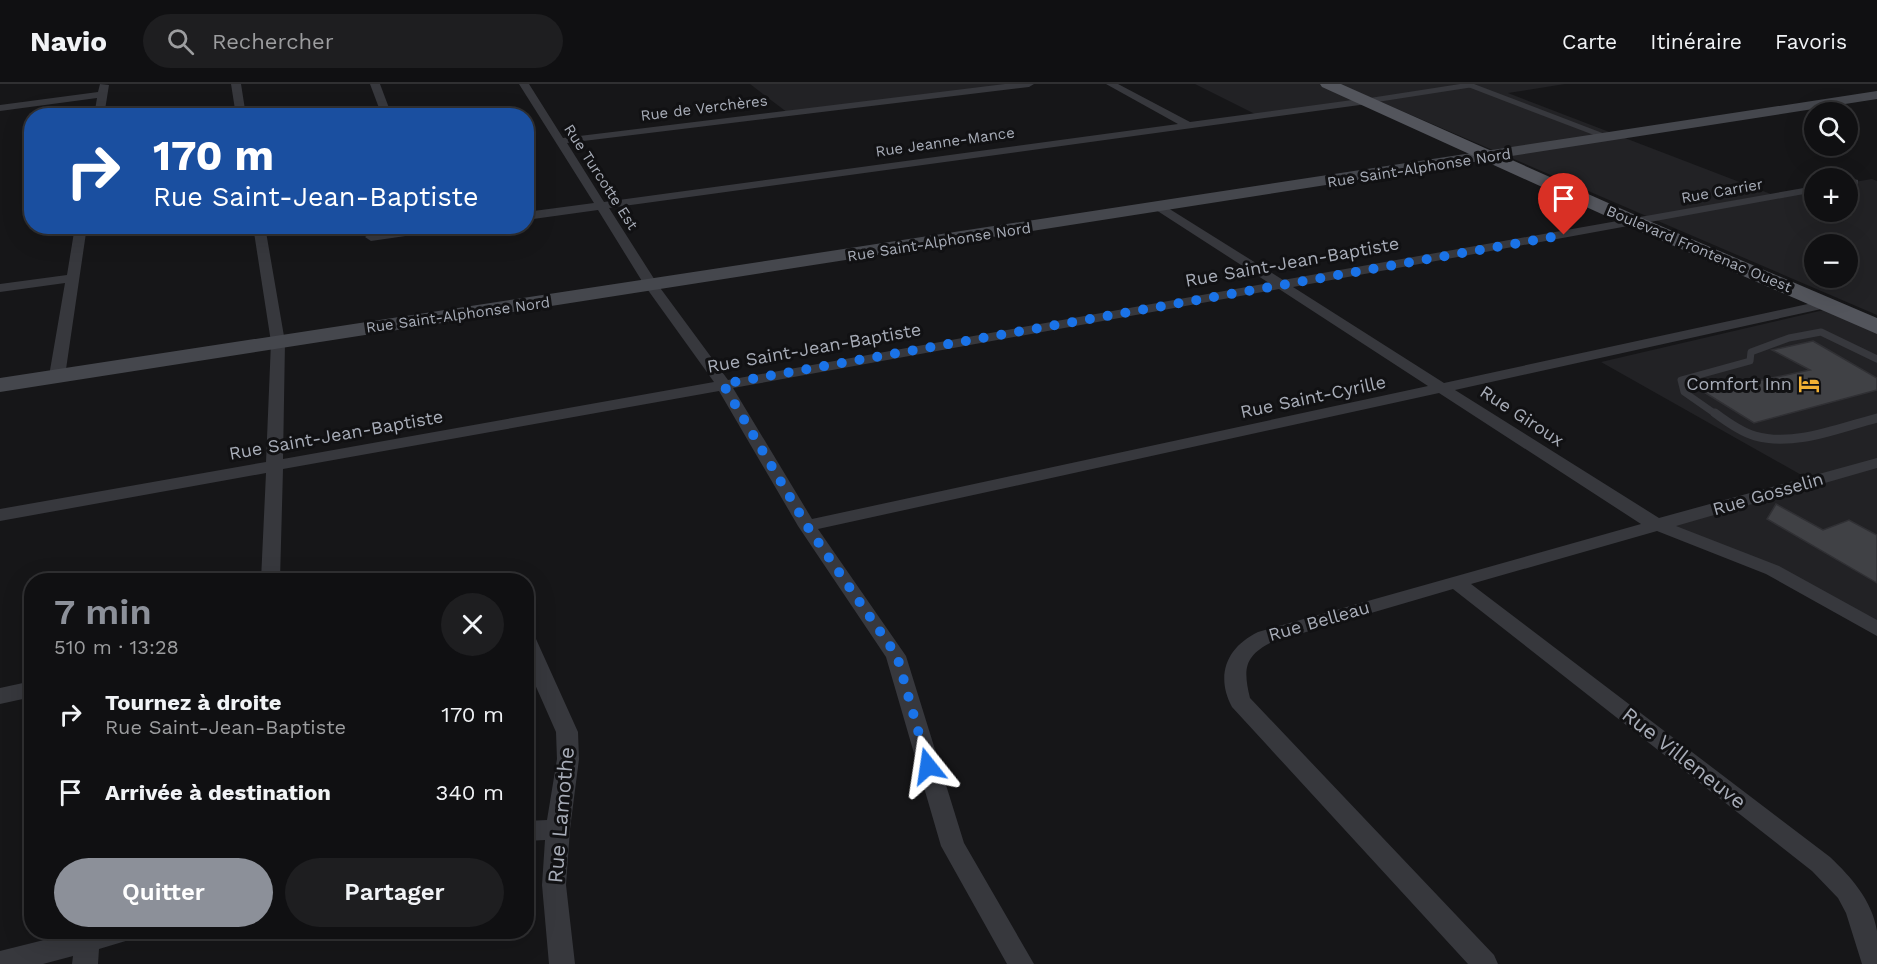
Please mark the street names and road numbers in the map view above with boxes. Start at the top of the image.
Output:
street label: Rue de Verchères [639,91,769,125]
street label: Rue Turcotte Est [560,121,642,234]
street label: Rue Jeanne-Mance [874,123,1016,161]
street label: Rue Saint-Alphonse Nord [1326,145,1512,191]
street label: Rue Carrier [1680,175,1764,207]
street label: Boulevard Frontenac Ouest [1604,202,1795,297]
street label: Rue Saint-Alphonse Nord [846,219,1032,265]
street label: Rue Saint-Jean-Baptiste [1183,232,1401,291]
street label: Rue Saint-Alphonse Nord [365,293,551,337]
street label: Rue Saint-Jean-Baptiste [705,318,923,377]
street label: Rue Saint-Cyrille [1238,371,1388,422]
street label: Rue Giroux [1476,381,1568,450]
street label: Rue Saint-Jean-Baptiste [227,405,445,464]
street label: Rue Gosselin [1710,468,1826,519]
street label: Rue Belleau [1266,596,1372,645]
street label: Rue Villeneuve [1617,701,1751,814]
street label: Rue Lamothe [542,746,579,884]

